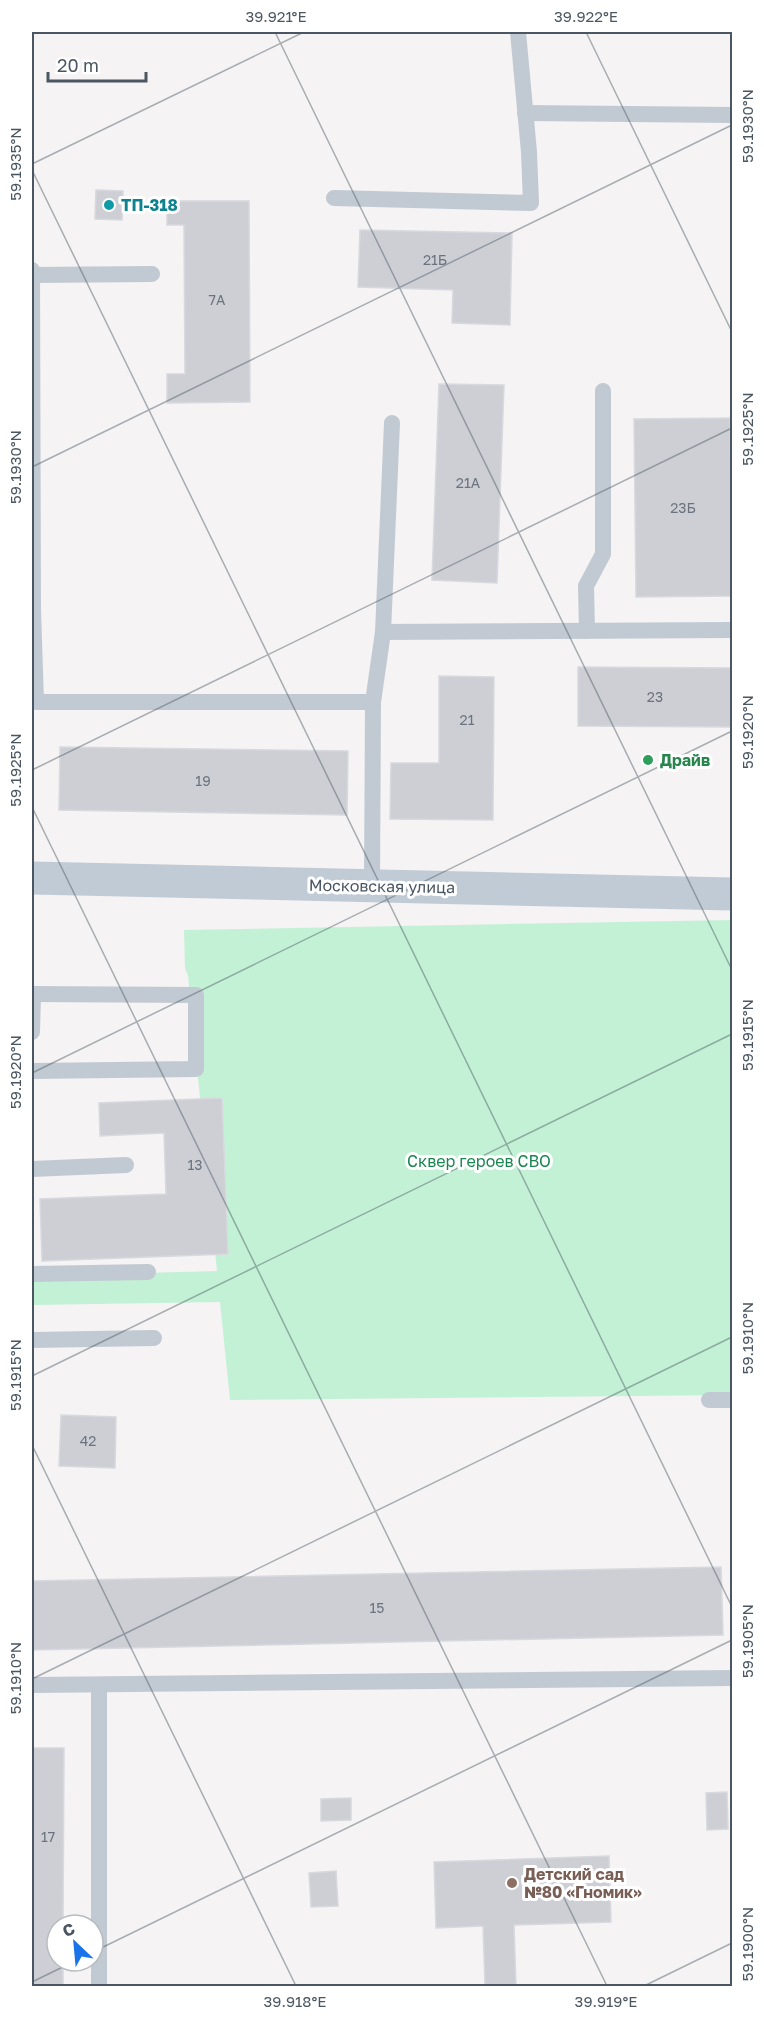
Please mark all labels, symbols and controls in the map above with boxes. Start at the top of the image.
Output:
text: 39.921°E [245,7,307,25]
text: 39.922°E [554,7,618,25]
scale bar [48,45,146,83]
text: 20 m [57,54,99,76]
text: 59.1930°N [738,89,756,163]
text: 59.1935°N [6,127,24,201]
place label: ТП-318 [121,195,178,215]
marker: ТП-318 [102,198,116,212]
house number: 21Б [423,251,447,268]
house number: 7А [209,291,226,308]
text: 59.1925°N [738,392,756,466]
text: 59.1930°N [6,430,24,504]
house number: 21А [456,474,481,491]
house number: 23Б [670,499,696,516]
house number: 23 [647,688,663,705]
text: 59.1920°N [738,695,756,769]
house number: 21 [460,711,475,728]
text: 59.1925°N [6,733,24,807]
place label: Драйв [660,750,710,770]
marker: Драйв [641,753,655,767]
house number: 19 [195,772,211,789]
street label: Московская улица [309,875,455,897]
text: 59.1915°N [738,999,756,1071]
text: 59.1920°N [6,1035,24,1109]
park label: Сквер героев СВО [407,1151,551,1171]
house number: 13 [188,1156,202,1173]
text: 59.1910°N [738,1302,756,1374]
text: 59.1915°N [6,1339,24,1411]
house number: 42 [80,1432,96,1449]
house number: 15 [370,1599,384,1616]
text: 59.1905°N [738,1604,756,1678]
text: 59.1910°N [6,1642,24,1714]
house number: 17 [41,1828,55,1845]
place label: Детский сад №80 «Гномик» [524,1864,642,1902]
marker: Детский сад №80 «Гномик» [505,1876,519,1890]
text: 59.1900°N [738,1907,756,1981]
north arrow [45,1913,105,1973]
text: С [59,1918,78,1941]
text: 39.918°E [264,1992,326,2010]
text: 39.919°E [575,1992,637,2010]

